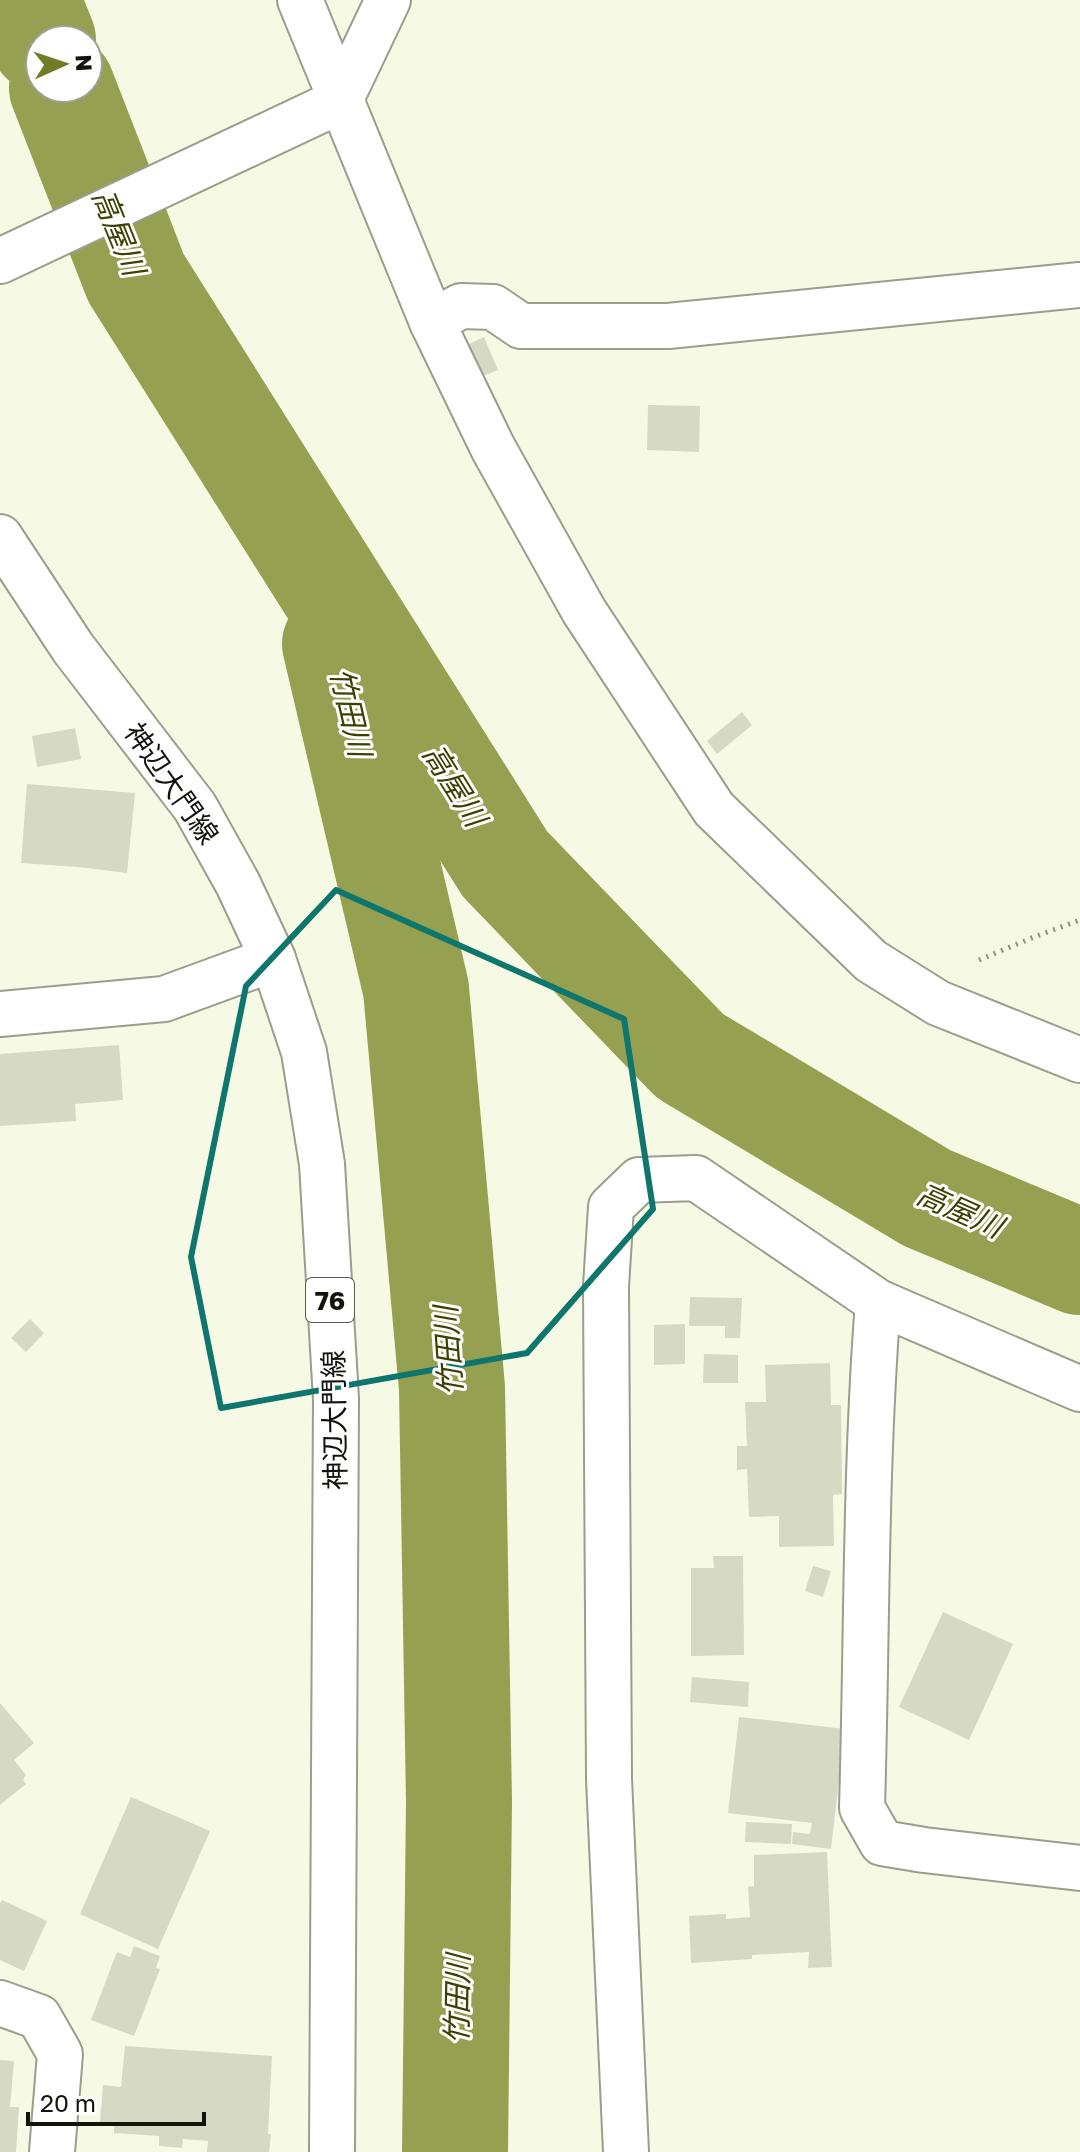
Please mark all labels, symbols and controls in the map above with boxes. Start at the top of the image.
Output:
north arrow [24,24,104,104]
text: N [71,54,98,72]
water label: 高屋川 [85,184,154,283]
water label: 竹田川 [323,664,379,763]
street label: 神辺大門線 [118,716,226,850]
water label: 高屋川 [416,737,496,835]
water label: 高屋川 [912,1175,1011,1246]
road number: 76 [306,1278,354,1322]
water label: 竹田川 [427,1302,469,1397]
street label: 神辺大門線 [316,1350,352,1490]
water label: 竹田川 [438,1951,476,2044]
scale bar [28,2076,204,2126]
text: 20 m [40,2088,96,2117]

